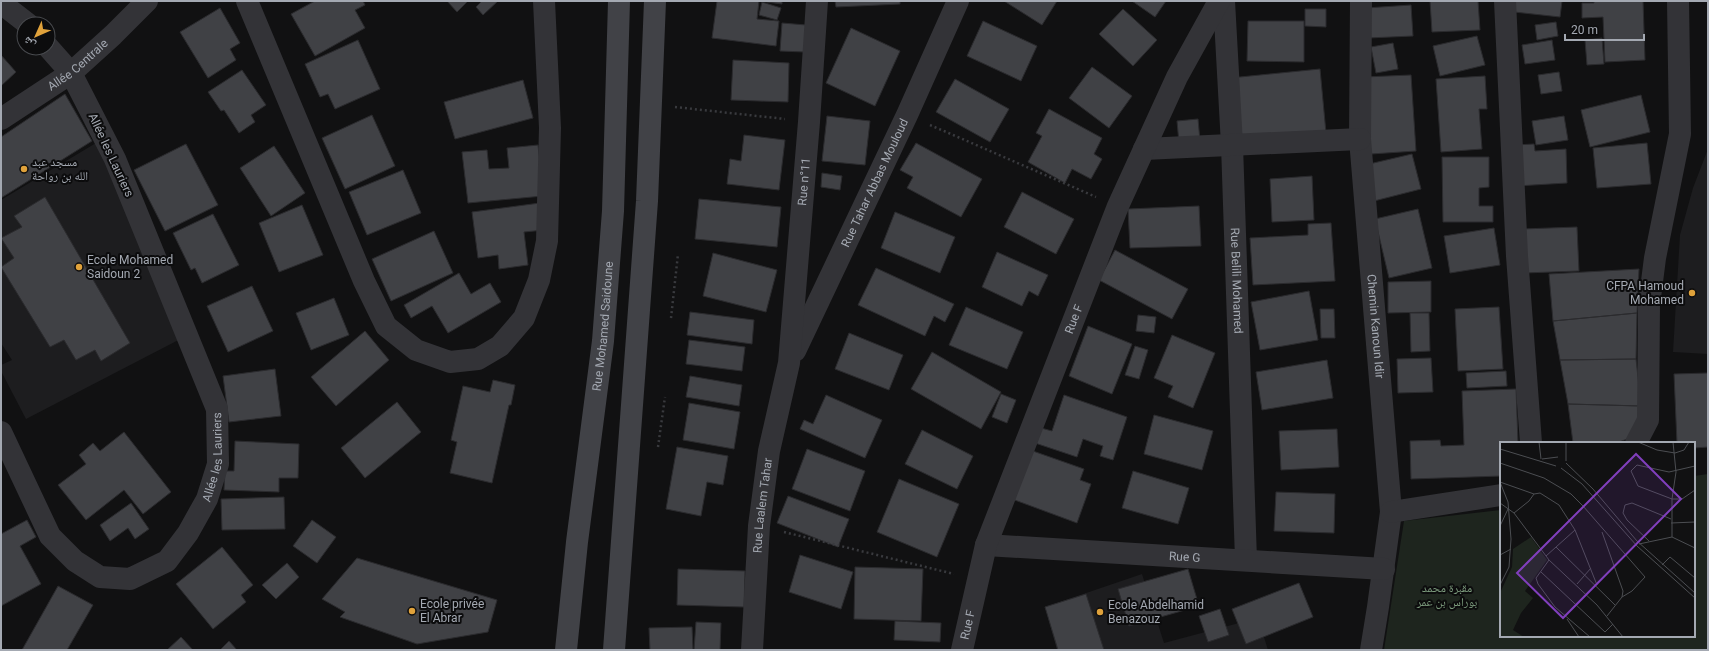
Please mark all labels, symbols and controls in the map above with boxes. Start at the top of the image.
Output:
north arrow [16,16,56,56]
scale bar [1565,16,1644,42]
text: 20 m [1571,23,1598,37]
text: ش [20,33,39,51]
street label: Allée Centrale [45,36,111,94]
street label: Allée les Lauriers [85,111,137,199]
street label: Rue Tahar Abbas Mouloud [838,116,911,249]
place label: مسجد عبد الله بن رواحة [32,155,88,183]
street label: Rue n°11 [795,157,813,206]
marker: مسجد عبد الله بن رواحة [19,164,29,174]
street label: Rue Belili Mohamed [1228,227,1245,334]
place label: Ecole Mohamed Saidoun 2 [87,253,173,281]
street label: Rue Mohamed Saidoune [590,261,616,392]
marker: Ecole Mohamed Saidoun 2 [74,262,84,272]
street label: Chemin Kanoun Idir [1364,274,1387,379]
place label: CFPA Hamoud Mohamed [1606,279,1684,307]
marker: CFPA Hamoud Mohamed [1687,288,1697,298]
street label: Rue F [1062,302,1086,336]
street label: Allée les Lauriers [199,412,225,504]
inset map [1500,442,1695,637]
street label: Rue Laalem Tahar [750,457,775,553]
street label: Rue G [1168,549,1201,565]
park label: مقبرة محمد بوراس بن عمر [1416,581,1477,609]
place label: Ecole privée El Abrar [420,597,484,625]
place label: Ecole Abdelhamid Benazouz [1108,598,1204,626]
marker: Ecole privée El Abrar [407,606,417,616]
marker: Ecole Abdelhamid Benazouz [1095,607,1105,617]
street label: Rue F [958,608,978,641]

